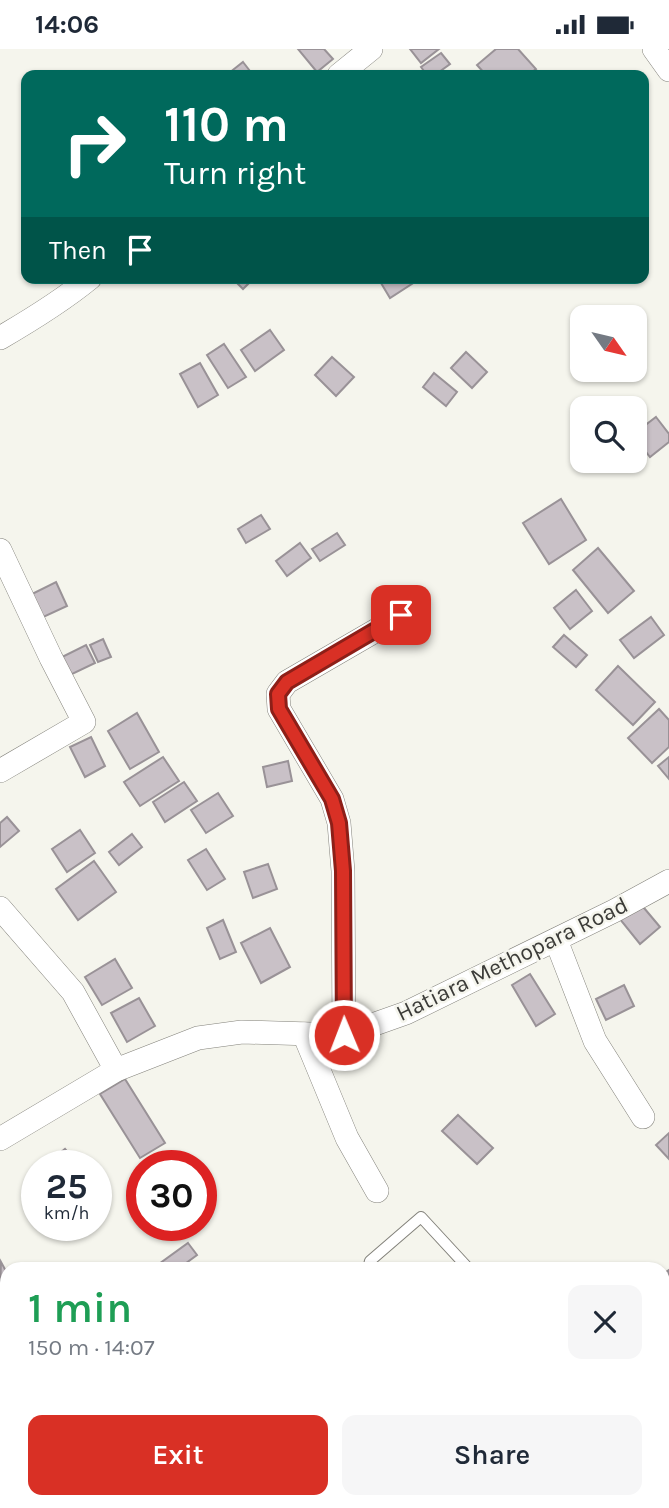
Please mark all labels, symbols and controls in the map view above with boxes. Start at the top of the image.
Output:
text: 14:06 [35,9,99,40]
text: 110 m [164,96,289,153]
icon: right [49,98,140,189]
text: Turn right [164,155,306,192]
icon: arrive [121,231,159,269]
text: Then [49,235,107,266]
north arrow [570,305,648,381]
map controls [570,305,647,473]
button: search [570,396,647,473]
pin [371,585,431,645]
icon: arrive [382,596,420,634]
street label: Hatiara Methopara Road [392,891,632,1027]
position arrow [307,998,381,1072]
speed limit sign: 30 [126,1150,217,1241]
text: 25 [46,1166,87,1207]
text: km/h [44,1202,89,1224]
text: 1 min [28,1283,132,1333]
button: close [568,1285,642,1359]
text: 150 m · 14:07 [28,1334,154,1361]
button: Exit [28,1415,328,1495]
button: Share [342,1415,642,1495]

